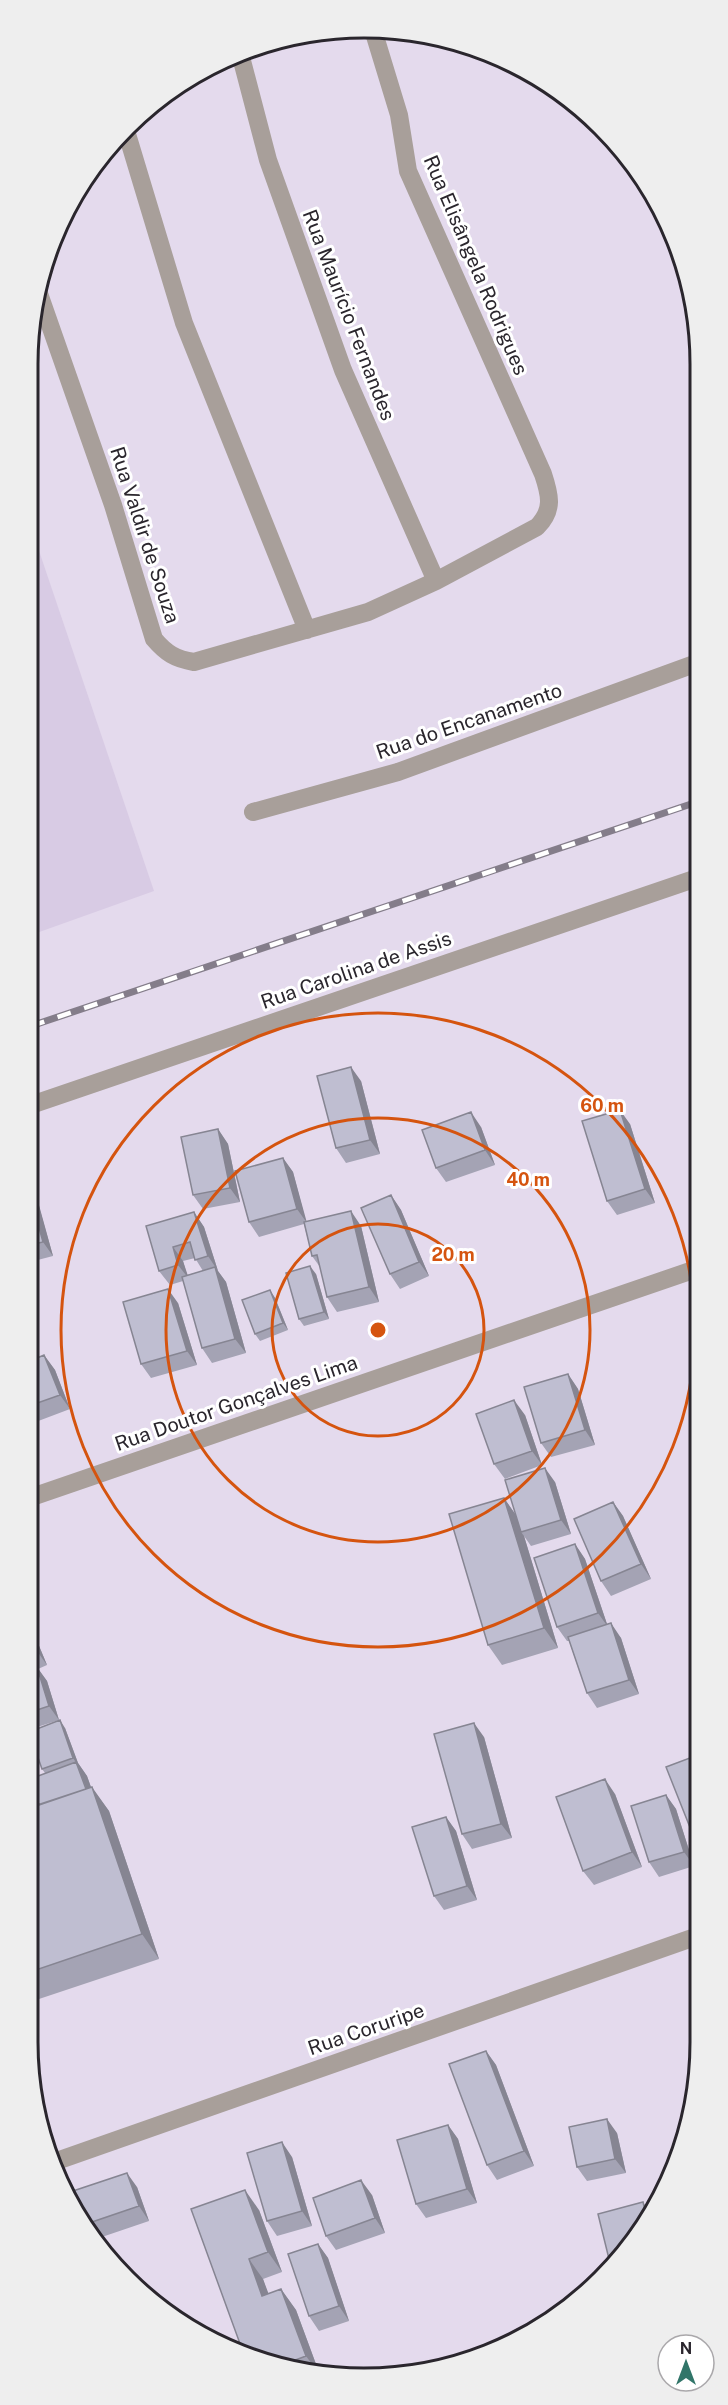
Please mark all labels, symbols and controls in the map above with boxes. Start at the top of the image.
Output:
street label: Rua Elisângela Rodrigues [419,151,533,379]
street label: Rua Maurício Fernandes [298,206,400,424]
street label: Rua Valdir de Souza [105,444,185,626]
street label: Rua do Encanamento [373,678,565,764]
street label: Rua Carolina de Assis [258,926,454,1014]
text: 60 m [580,1095,624,1116]
text: 40 m [506,1169,550,1190]
text: 20 m [431,1244,475,1265]
centre of rings [368,1320,388,1340]
street label: Rua Doutor Gonçalves Lima [111,1350,361,1456]
street label: Rua Coruripe [305,1998,427,2060]
north arrow [656,2333,716,2393]
text: N [680,2339,692,2358]

